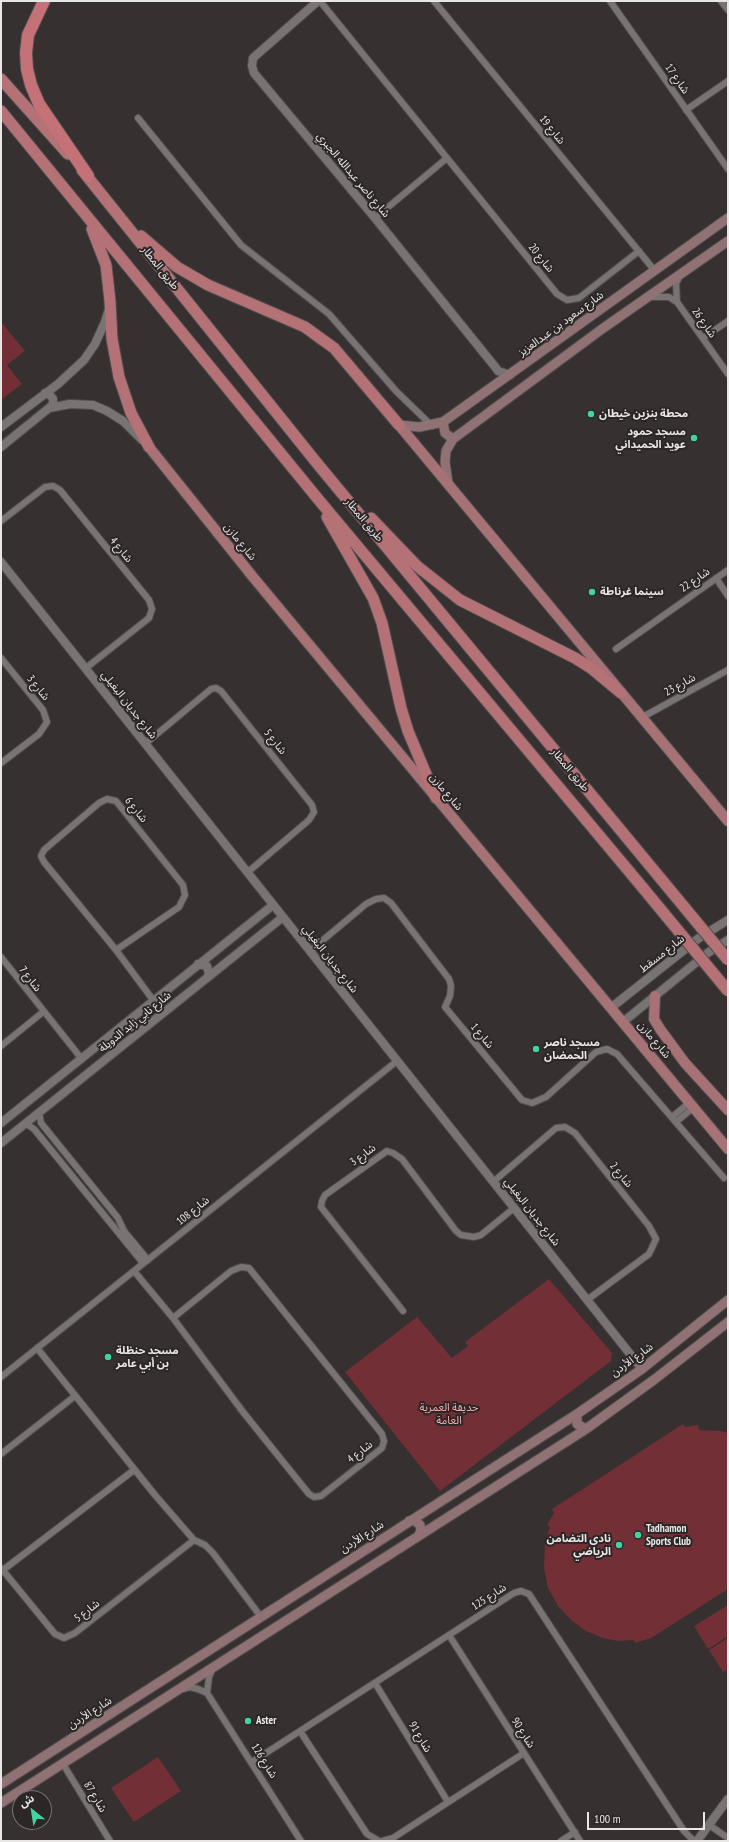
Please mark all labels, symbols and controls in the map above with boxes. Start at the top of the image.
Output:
street label: شارع 17 [662,61,692,97]
street label: شارع 19 [536,113,568,147]
street label: شارع ناصر عبدالله الجبري [314,130,392,220]
street label: شارع 20 [525,241,557,275]
street label: طريق المطار [138,243,182,293]
street label: شارع سعود بن عبدالعزيز [516,289,606,359]
street label: شارع 26 [689,305,719,341]
place label: محطة بنزين خيطان [599,407,688,421]
marker: محطة بنزين خيطان [586,409,596,419]
place label: مسجد حمود عويد الحميداني [615,425,686,451]
marker: مسجد حمود عويد الحميداني [689,433,699,443]
street label: طريق المطار [342,496,386,544]
street label: شارع مازن [221,521,259,563]
street label: شارع 4 [107,535,135,565]
street label: شارع 22 [677,565,713,595]
place label: سينما غرناطة [600,585,664,599]
marker: سينما غرناطة [587,587,597,597]
street label: شارع جديان البغيلي [98,668,160,742]
street label: شارع 23 [662,671,698,699]
street label: شارع 3 [24,673,52,703]
street label: شارع 5 [261,727,289,757]
street label: طريق المطار [548,746,592,794]
street label: شارع مازن [427,771,465,813]
street label: شارع 6 [122,795,150,825]
street label: شارع جديان البغيلي [299,922,361,996]
street label: شارع مسقط [637,932,687,976]
street label: شارع 7 [16,964,44,994]
street label: شارع نابي زايد الدويلة [96,989,174,1055]
street label: شارع مازن [635,1019,673,1061]
street label: شارع 1 [468,1021,496,1051]
place label: مسجد ناصر الحمضان [544,1036,600,1062]
marker: مسجد ناصر الحمضان [531,1044,541,1054]
street label: شارع 3 [348,1141,378,1169]
street label: شارع 2 [607,1160,635,1190]
street label: شارع جديان البغيلي [501,1175,563,1249]
street label: شارع 108 [174,1194,212,1228]
street label: شارع الأردن [608,1340,656,1380]
place label: مسجد حنظلة بن أبي عامر [116,1344,179,1370]
marker: مسجد حنظلة بن أبي عامر [103,1352,113,1362]
park label: حديقة العمرية العامة [420,1401,478,1427]
street label: شارع 4 [345,1438,375,1466]
street label: شارع الأردن [338,1518,386,1556]
place label: Tadhamon Sports Club [646,1522,691,1548]
marker: Tadhamon Sports Club [633,1530,643,1540]
place label: نادي التضامن الرياضي [546,1532,611,1558]
marker: نادي التضامن الرياضي [614,1540,624,1550]
street label: شارع 125 [469,1581,509,1613]
street label: شارع 5 [72,1597,102,1625]
street label: شارع الأردن [66,1694,114,1732]
place label: Aster [256,1714,276,1728]
street label: شارع 90 [508,1715,538,1751]
marker: Aster [243,1716,253,1726]
street label: شارع 91 [406,1719,434,1755]
street label: شارع 126 [248,1741,280,1781]
street label: شارع 87 [81,1779,109,1815]
north arrow [12,1790,52,1830]
text: ش [16,1791,37,1810]
scale bar [589,1804,707,1830]
text: 100 m [594,1811,621,1826]

